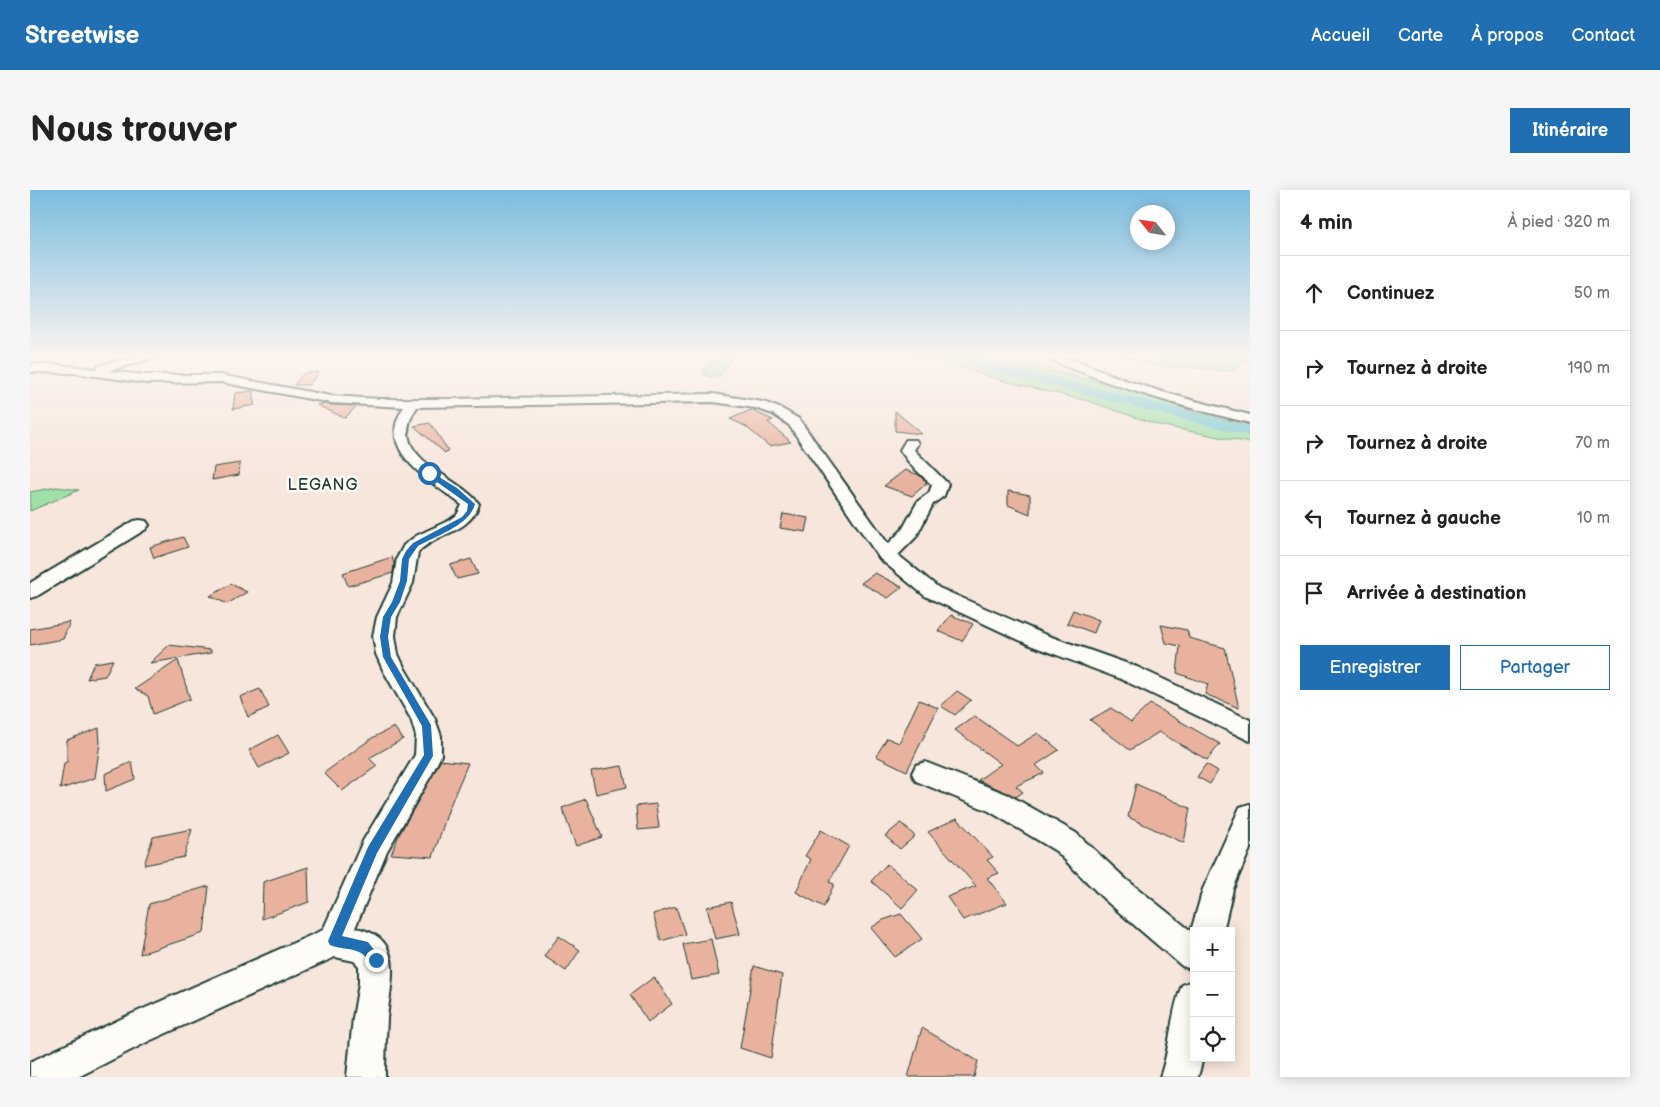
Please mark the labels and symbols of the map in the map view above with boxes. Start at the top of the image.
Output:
north arrow [1130,205,1175,250]
route start [418,462,441,485]
district label: LEGANG [287,476,359,495]
route end [365,949,388,972]

